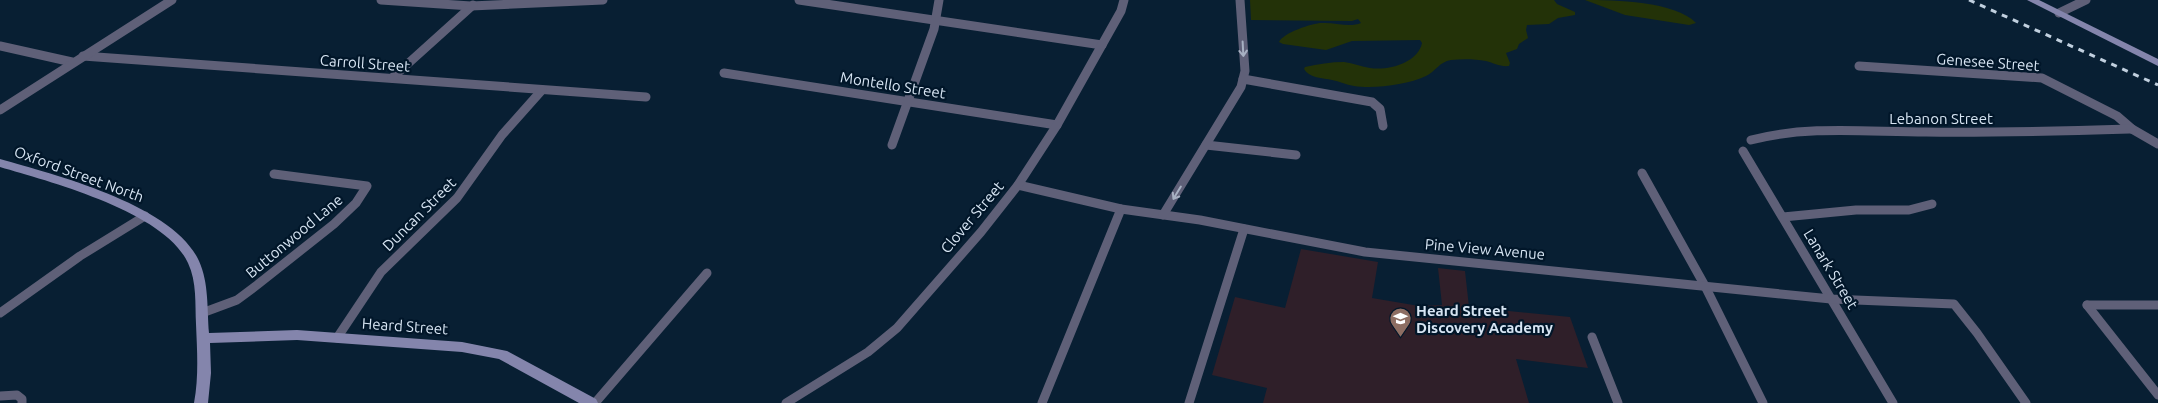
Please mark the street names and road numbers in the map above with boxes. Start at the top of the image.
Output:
street label: Genesee Street [1936,50,2040,74]
street label: Carroll Street [319,51,411,75]
street label: Montello Street [839,68,947,102]
street label: Lebanon Street [1889,110,1993,127]
street label: Oxford Street North [12,143,146,205]
street label: Duncan Street [379,174,459,254]
street label: Clover Street [937,178,1007,256]
street label: Buttonwood Lane [242,191,346,281]
street label: Lanark Street [1800,226,1862,312]
street label: Pine View Avenue [1424,235,1546,263]
street label: Heard Street [361,315,449,337]

